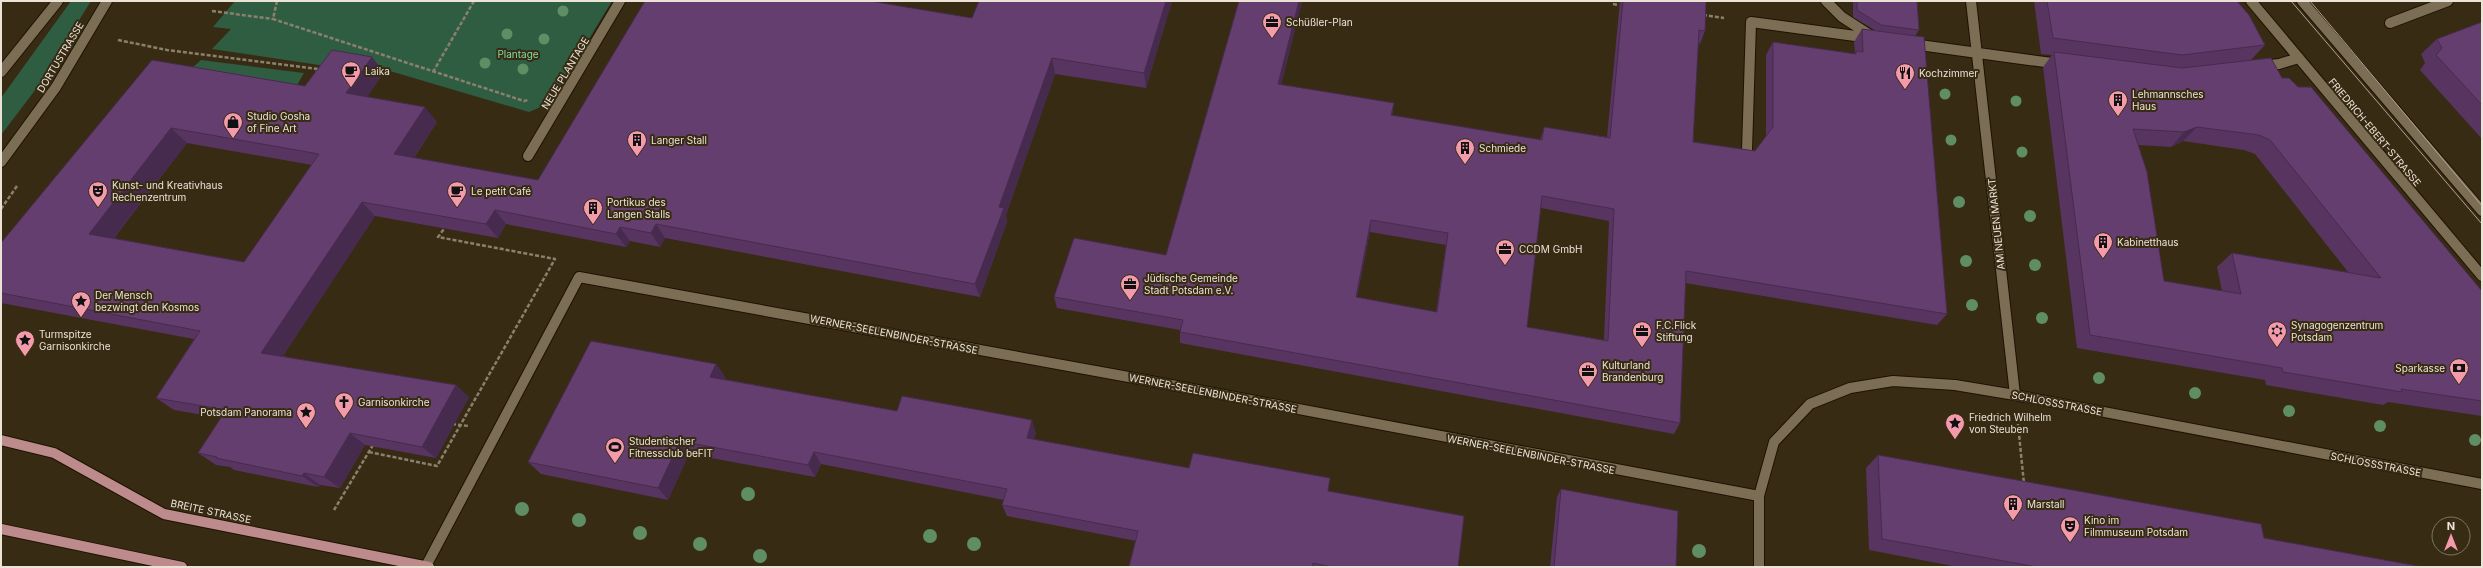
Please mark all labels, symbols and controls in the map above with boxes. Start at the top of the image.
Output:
office icon: Schüßler-Plan [1261,11,1283,39]
place label: Schüßler-Plan [1286,16,1353,28]
street label: DORTUSTRASSE [34,20,86,94]
street label: NEUE PLANTAGE [539,35,591,111]
park label: Plantage [497,48,539,60]
cafe icon: Laika [340,60,362,88]
restaurant icon: Kochzimmer [1894,62,1916,90]
place label: Laika [365,65,390,77]
place label: Kochzimmer [1919,67,1978,79]
street label: FRIEDRICH-EBERT-STRASSE [2326,76,2424,188]
place label: Lehmannsches Haus [2132,88,2204,112]
building icon: Lehmannsches Haus [2107,89,2129,117]
place label: Studio Gosha of Fine Art [247,110,310,134]
shop icon: Studio Gosha of Fine Art [222,111,244,139]
building icon: Langer Stall [626,129,648,157]
place label: Langer Stall [651,134,707,146]
building icon: Schmiede [1454,137,1476,165]
place label: Schmiede [1479,142,1526,154]
street label: AM NEUEN MARKT [1985,178,2007,270]
place label: Kunst- und Kreativhaus Rechenzentrum [112,179,223,203]
theatre icon: Kunst- und Kreativhaus Rechenzentrum [87,180,109,208]
cafe icon: Le petit Café [446,180,468,208]
place label: Le petit Café [471,185,531,197]
place label: Portikus des Langen Stalls [607,196,670,220]
building icon: Portikus des Langen Stalls [582,197,604,225]
building icon: Kabinetthaus [2092,231,2114,259]
place label: Kabinetthaus [2117,236,2179,248]
office icon: CCDM GmbH [1494,238,1516,266]
place label: CCDM GmbH [1519,243,1582,255]
place label: Jüdische Gemeinde Stadt Potsdam e.V. [1144,272,1238,296]
office icon: Jüdische Gemeinde Stadt Potsdam e.V. [1119,273,1141,301]
place label: Der Mensch bezwingt den Kosmos [95,289,199,313]
place icon: Der Mensch bezwingt den Kosmos [70,290,92,318]
street label: WERNER-SEELENBINDER-STRASSE [809,312,979,356]
place label: F.C.Flick Stiftung [1656,319,1697,343]
place label: Synagogenzentrum Potsdam [2291,319,2383,343]
office icon: F.C.Flick Stiftung [1631,320,1653,348]
synagogue icon: Synagogenzentrum Potsdam [2266,320,2288,348]
place label: Turmspitze Garnisonkirche [39,328,111,352]
place icon: Turmspitze Garnisonkirche [14,329,36,357]
bank icon: Sparkasse [2448,357,2470,385]
place label: Kulturland Brandenburg [1602,359,1663,383]
office icon: Kulturland Brandenburg [1577,360,1599,388]
place label: Sparkasse [2395,362,2445,374]
street label: WERNER-SEELENBINDER-STRASSE [1128,371,1298,415]
street label: SCHLOSSSTRASSE [2011,388,2103,418]
church icon: Garnisonkirche [333,391,355,419]
place label: Garnisonkirche [358,396,430,408]
place icon: Potsdam Panorama [295,401,317,429]
place label: Potsdam Panorama [200,406,292,418]
place label: Friedrich Wilhelm von Steuben [1969,411,2051,435]
place icon: Friedrich Wilhelm von Steuben [1944,412,1966,440]
street label: WERNER-SEELENBINDER-STRASSE [1446,432,1616,476]
place label: Studentischer Fitnessclub beFIT [629,435,713,459]
sports icon: Studentischer Fitnessclub beFIT [604,436,626,464]
street label: SCHLOSSSTRASSE [2330,449,2422,479]
building icon: Marstall [2002,493,2024,521]
street label: BREITE STRASSE [170,497,252,525]
place label: Marstall [2027,498,2064,510]
place label: Kino im Filmmuseum Potsdam [2084,514,2188,538]
theatre icon: Kino im Filmmuseum Potsdam [2059,515,2081,543]
north arrow [2431,516,2471,556]
text: N [2447,519,2455,533]

